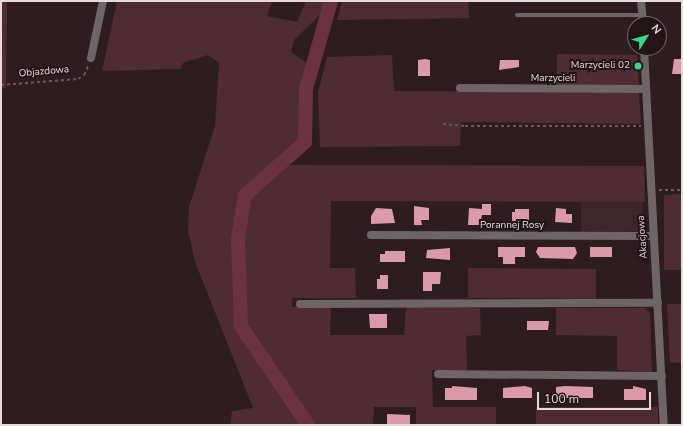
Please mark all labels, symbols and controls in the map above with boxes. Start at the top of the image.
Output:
north arrow [627,16,667,56]
text: N [648,21,665,37]
place label: Marzycieli 02 [571,60,630,72]
marker: Marzycieli 02 [633,61,643,71]
street label: Objazdowa [18,64,70,80]
street label: Marzycieli [531,73,575,85]
street label: Akacjowa [635,215,651,259]
street label: Porannej Rosy [480,220,544,232]
scale bar [539,384,653,410]
text: 100 m [544,391,579,407]

